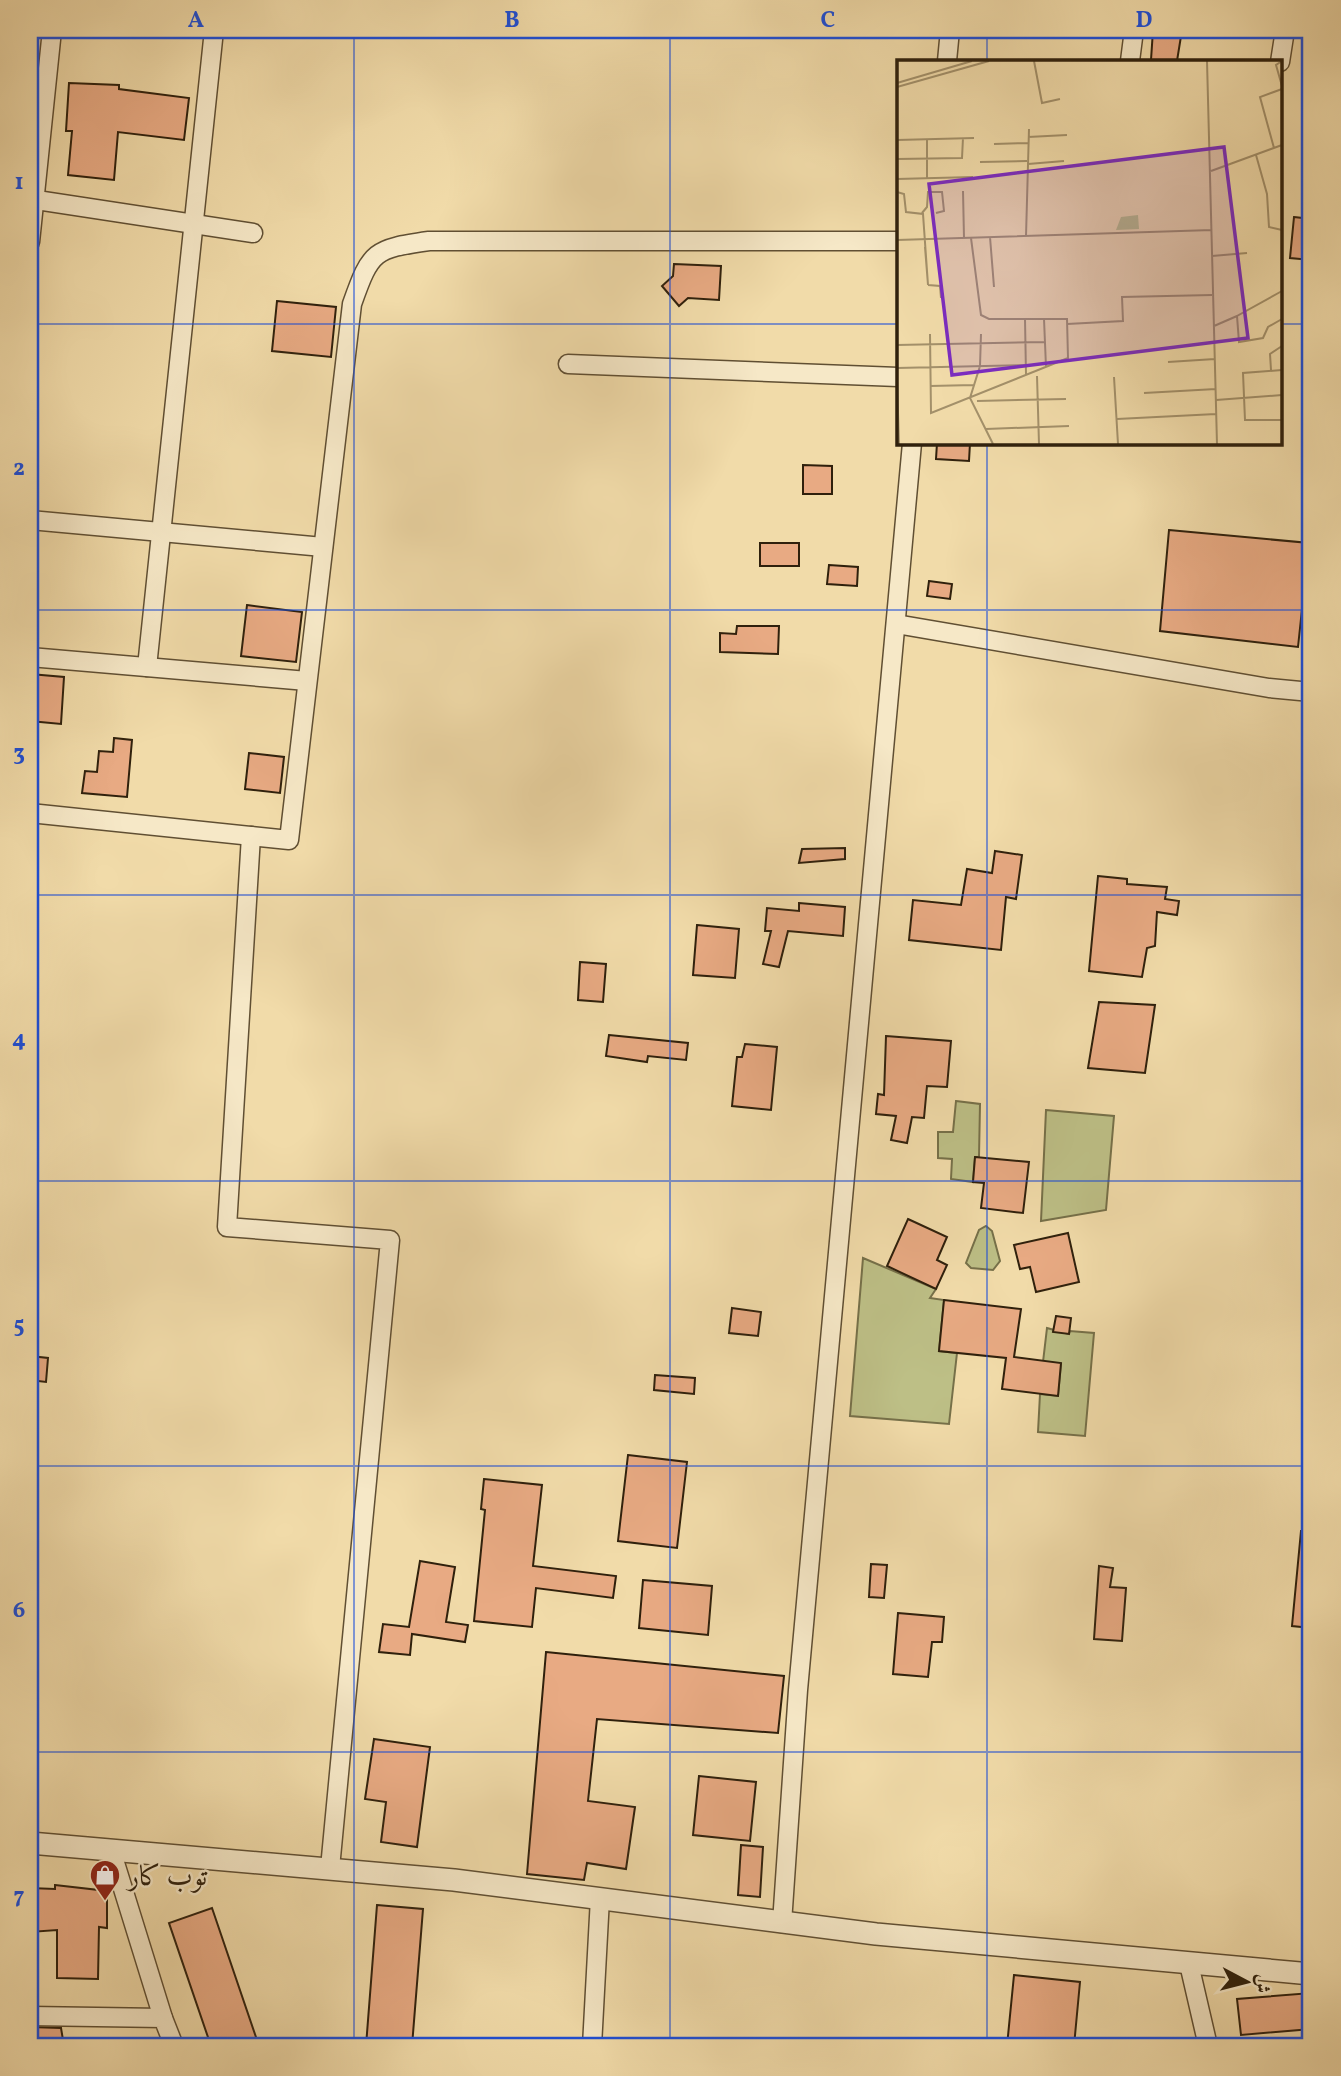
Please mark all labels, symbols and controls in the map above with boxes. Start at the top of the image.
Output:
text: A [188,5,204,37]
text: B [504,5,520,37]
text: C [821,5,835,37]
text: D [1136,5,1153,37]
inset map [897,60,1282,444]
text: 1 [14,167,24,199]
text: 2 [13,453,25,485]
text: 3 [13,738,25,770]
text: 4 [12,1024,26,1056]
text: 5 [13,1310,25,1342]
text: 6 [13,1595,25,1627]
shop icon: توب كار [88,1858,122,1902]
place label: توب كار [125,1858,208,1897]
text: 7 [14,1881,25,1913]
north arrow [1212,1946,1282,2016]
text: ش [1248,1973,1276,1995]

